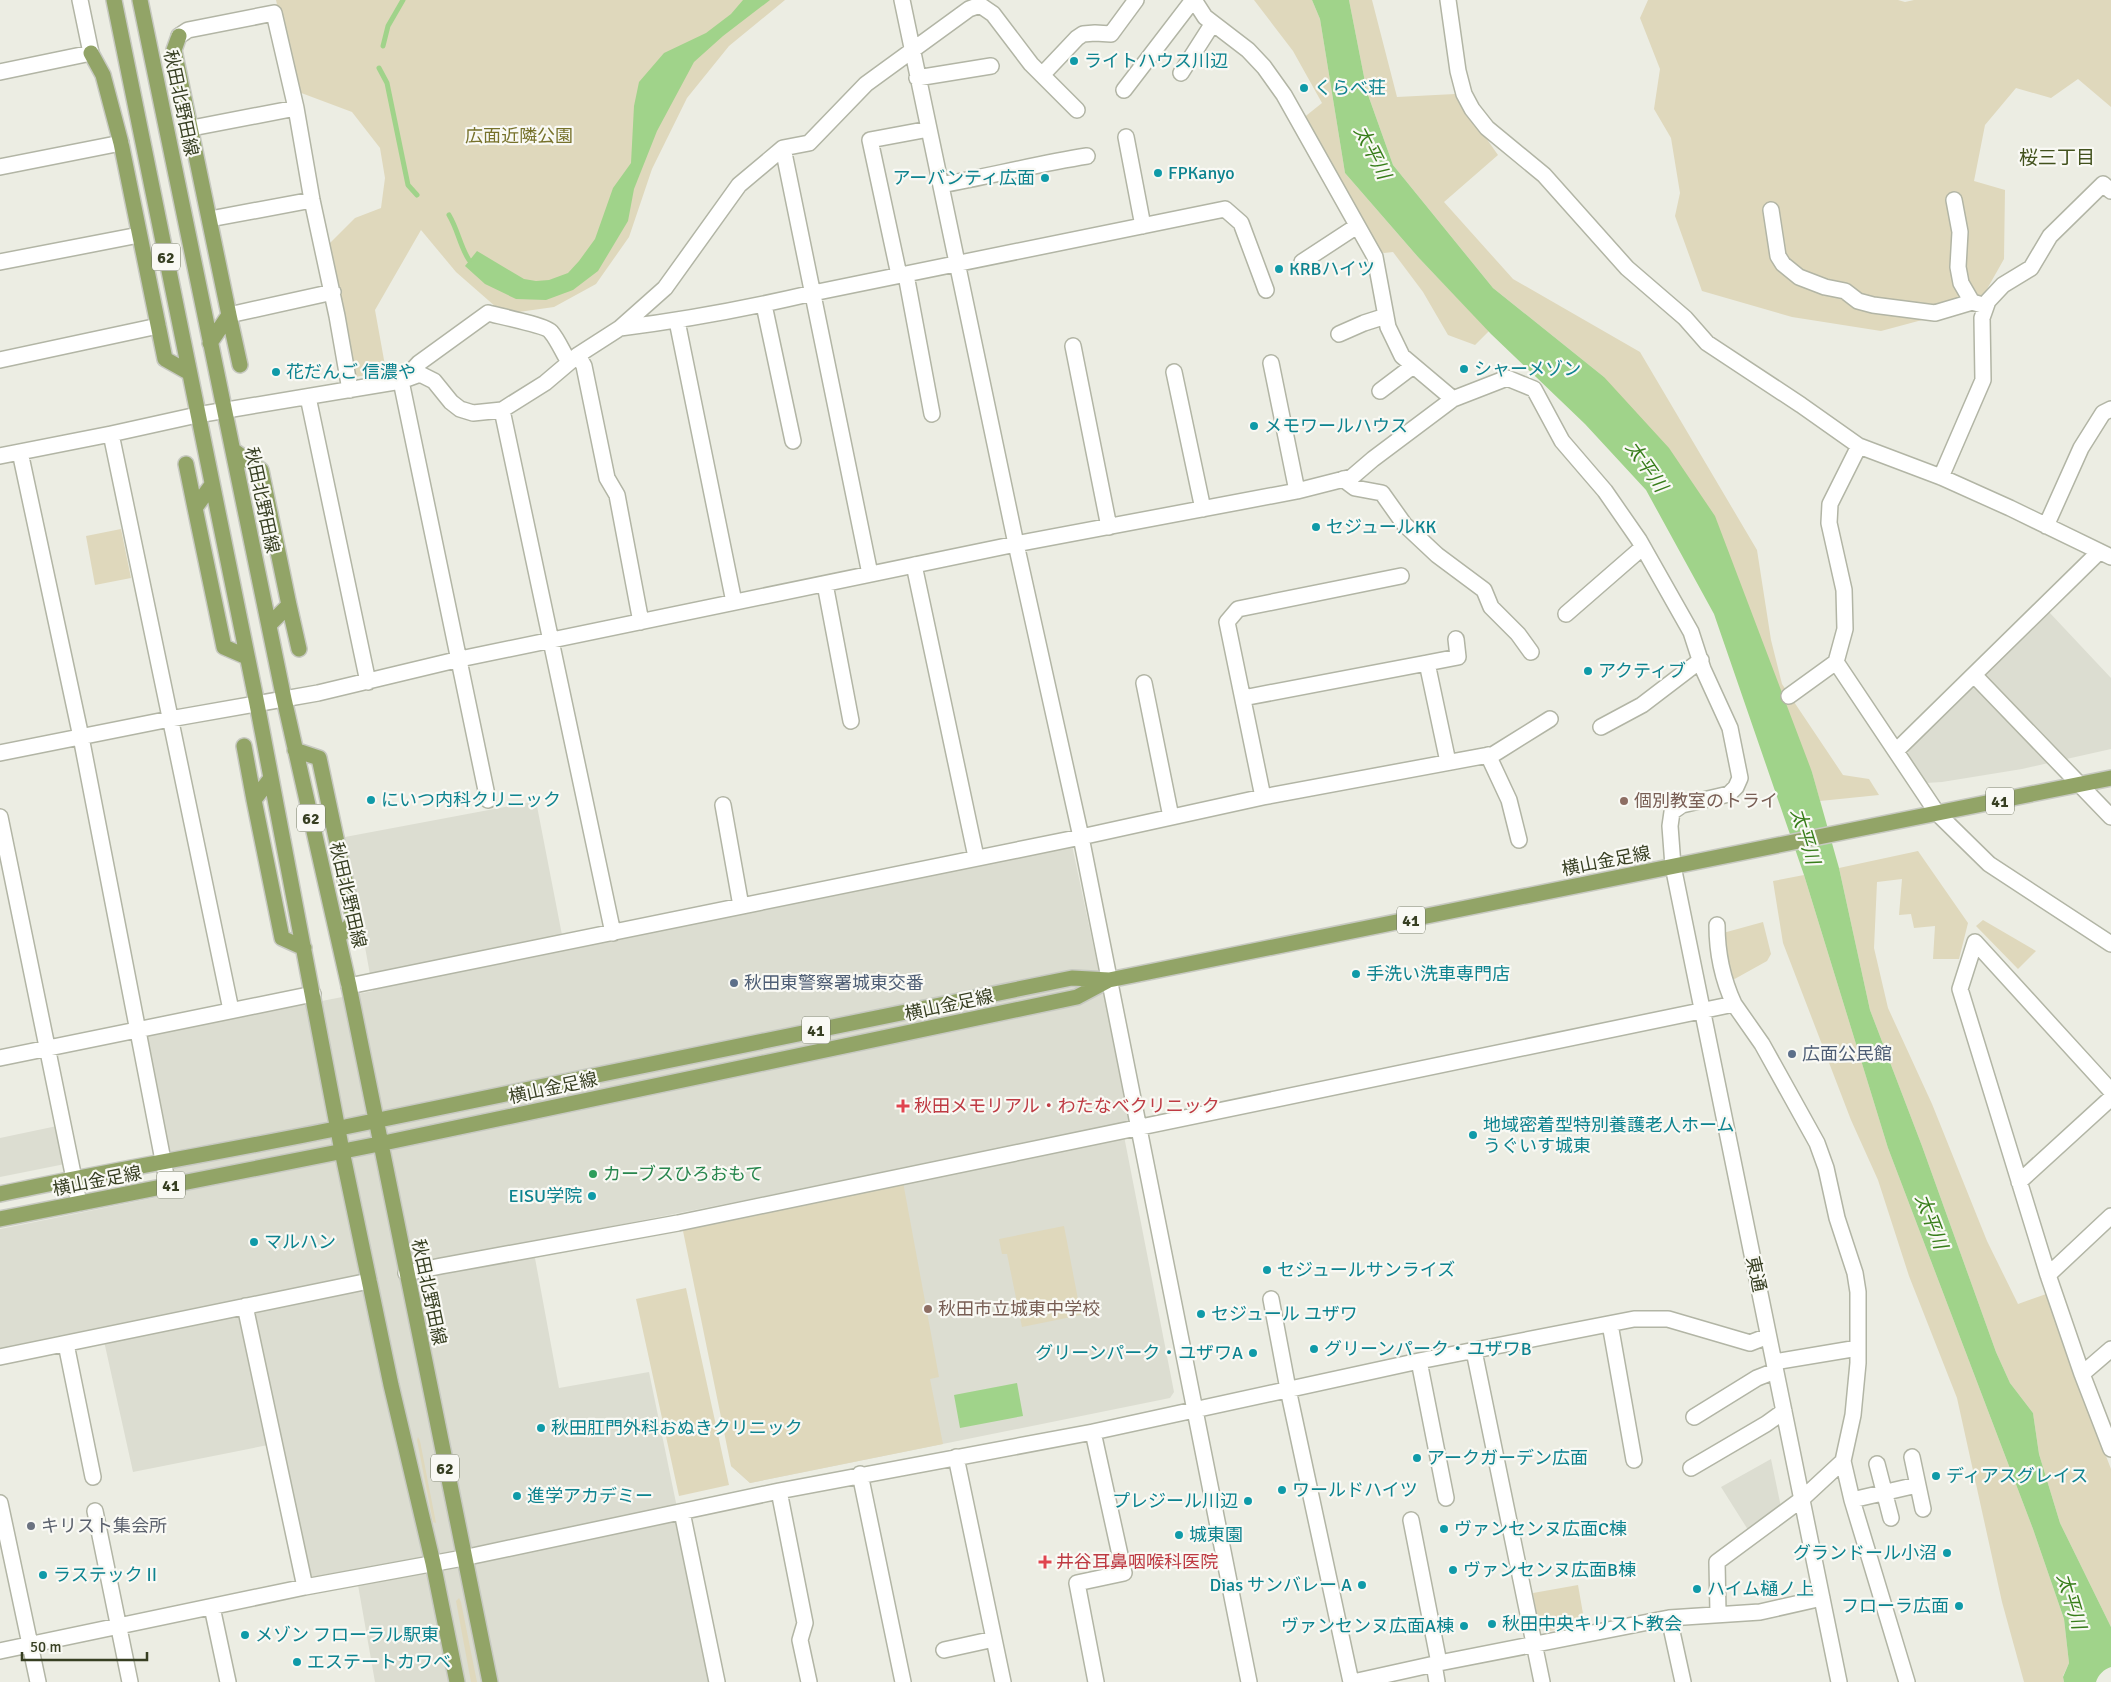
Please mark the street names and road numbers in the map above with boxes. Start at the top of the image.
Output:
street label: 秋田北野田線 [159,48,203,158]
road number: 62 [152,243,180,270]
street label: 秋田北野田線 [240,445,284,555]
road number: 41 [1986,788,2014,814]
road number: 62 [297,804,325,831]
street label: 秋田北野田線 [325,840,371,950]
street label: 横山金足線 [1560,842,1652,880]
road number: 41 [1397,906,1425,934]
street label: 横山金足線 [903,985,995,1025]
road number: 41 [802,1016,830,1044]
street label: 横山金足線 [507,1068,599,1108]
street label: 横山金足線 [51,1162,143,1200]
road number: 41 [157,1172,185,1198]
street label: 秋田北野田線 [407,1237,451,1347]
street label: 東通 [1741,1254,1771,1294]
road number: 62 [431,1455,459,1482]

